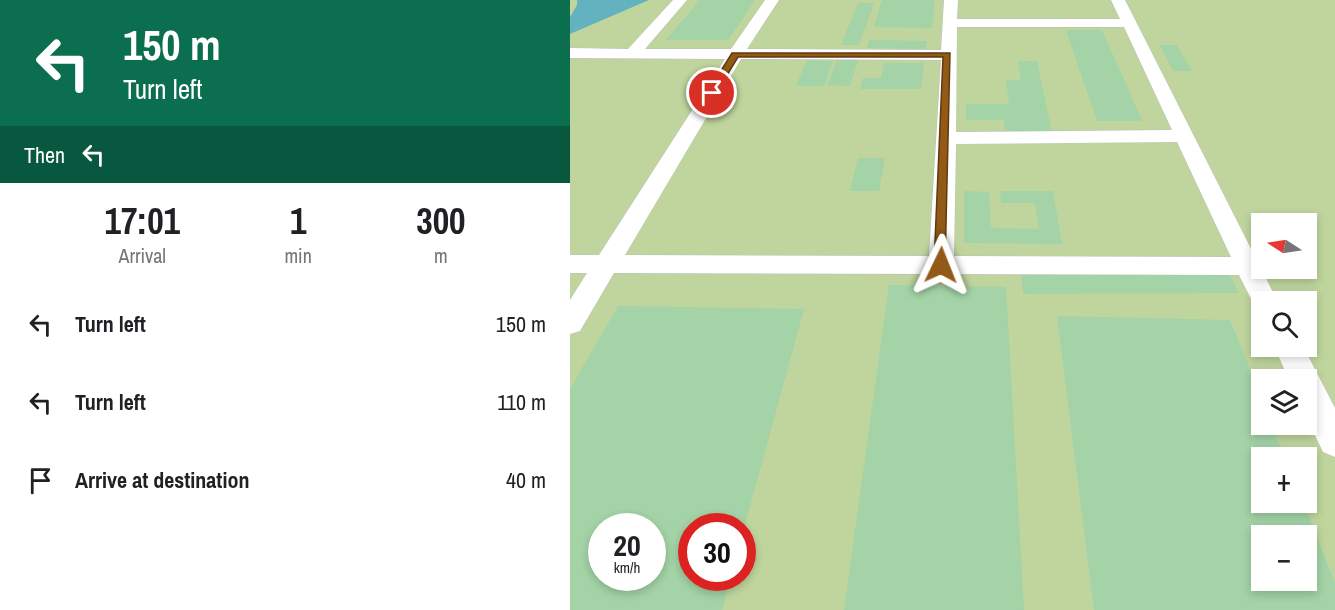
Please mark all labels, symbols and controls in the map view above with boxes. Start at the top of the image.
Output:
text: 150 m [123,17,221,73]
icon: left [24,24,102,102]
pin [686,67,737,118]
text: Turn left [123,71,202,107]
icon: arrive [695,76,728,109]
icon: left [77,138,110,171]
text: Then [24,140,65,170]
text: 17:01 [104,197,180,245]
text: 1 [290,197,306,245]
text: 300 [416,197,466,245]
north arrow [1251,213,1317,279]
map controls [1251,213,1317,591]
position arrow [909,233,973,297]
text: Arrival [119,242,166,269]
text: min [284,242,312,269]
text: m [434,242,448,269]
button: search [1251,291,1317,357]
icon: left [24,308,57,341]
text: Turn left [75,309,146,339]
text: 150 m [496,309,546,339]
button: layers [1251,369,1317,435]
icon: left [24,386,57,419]
text: Turn left [75,387,146,417]
text: 110 m [497,387,546,417]
button: + [1251,447,1317,513]
icon: arrive [24,464,57,497]
text: Arrive at destination [75,465,249,495]
text: 40 m [506,465,546,495]
speed limit sign: 30 [678,513,756,591]
text: 20 [613,525,641,565]
button: − [1251,525,1317,591]
text: km/h [614,557,640,578]

